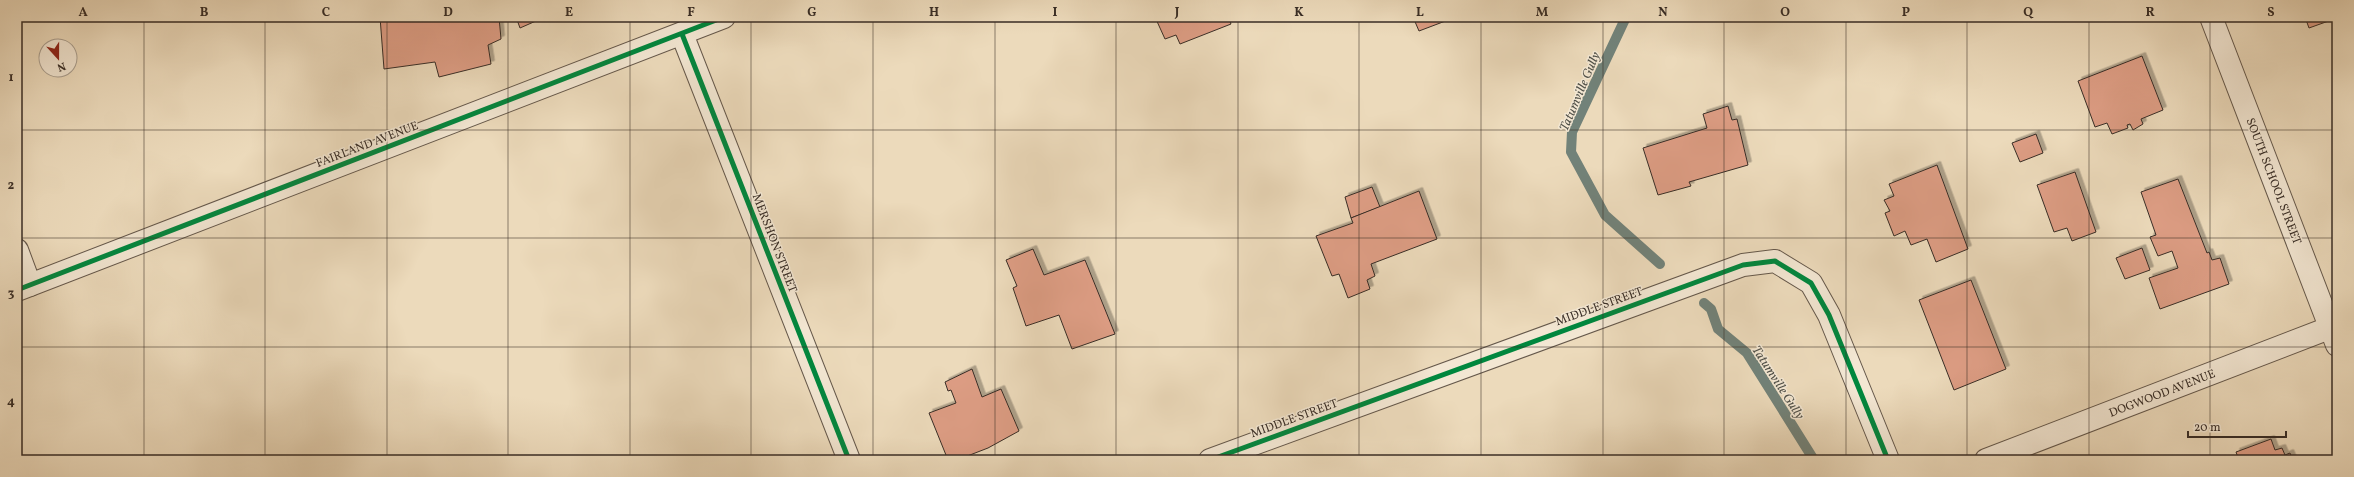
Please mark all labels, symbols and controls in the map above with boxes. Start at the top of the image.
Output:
text: A [78,4,88,22]
text: B [200,4,209,22]
text: C [322,4,330,22]
text: D [443,4,453,22]
text: E [565,4,573,22]
text: F [687,4,695,22]
text: G [807,4,817,22]
text: H [929,4,939,22]
text: I [1053,4,1058,22]
text: J [1174,4,1180,22]
text: K [1294,4,1304,22]
text: L [1416,4,1424,22]
text: M [1536,4,1549,22]
text: N [1658,4,1668,22]
text: O [1780,4,1790,22]
text: P [1902,4,1910,22]
text: Q [2023,4,2034,22]
text: R [2145,4,2155,22]
text: S [2267,4,2275,22]
north arrow [38,38,78,78]
water label: Tatumville Gully [1556,49,1606,134]
text: N [55,58,67,74]
text: 1 [8,69,14,87]
street label: SOUTH SCHOOL STREET [2242,116,2305,247]
street label: FAIRLAND AVENUE [314,118,421,172]
text: 2 [8,177,15,195]
street label: MERSHON STREET [748,192,800,295]
street label: MIDDLE STREET [1554,284,1645,330]
text: 3 [8,285,15,303]
water label: Tatumville Gully [1747,343,1808,424]
street label: DOGWOOD AVENUE [2107,366,2218,422]
text: 4 [7,393,15,411]
street label: MIDDLE STREET [1249,396,1340,442]
scale bar [2188,413,2286,439]
text: 20 m [2194,420,2221,436]

